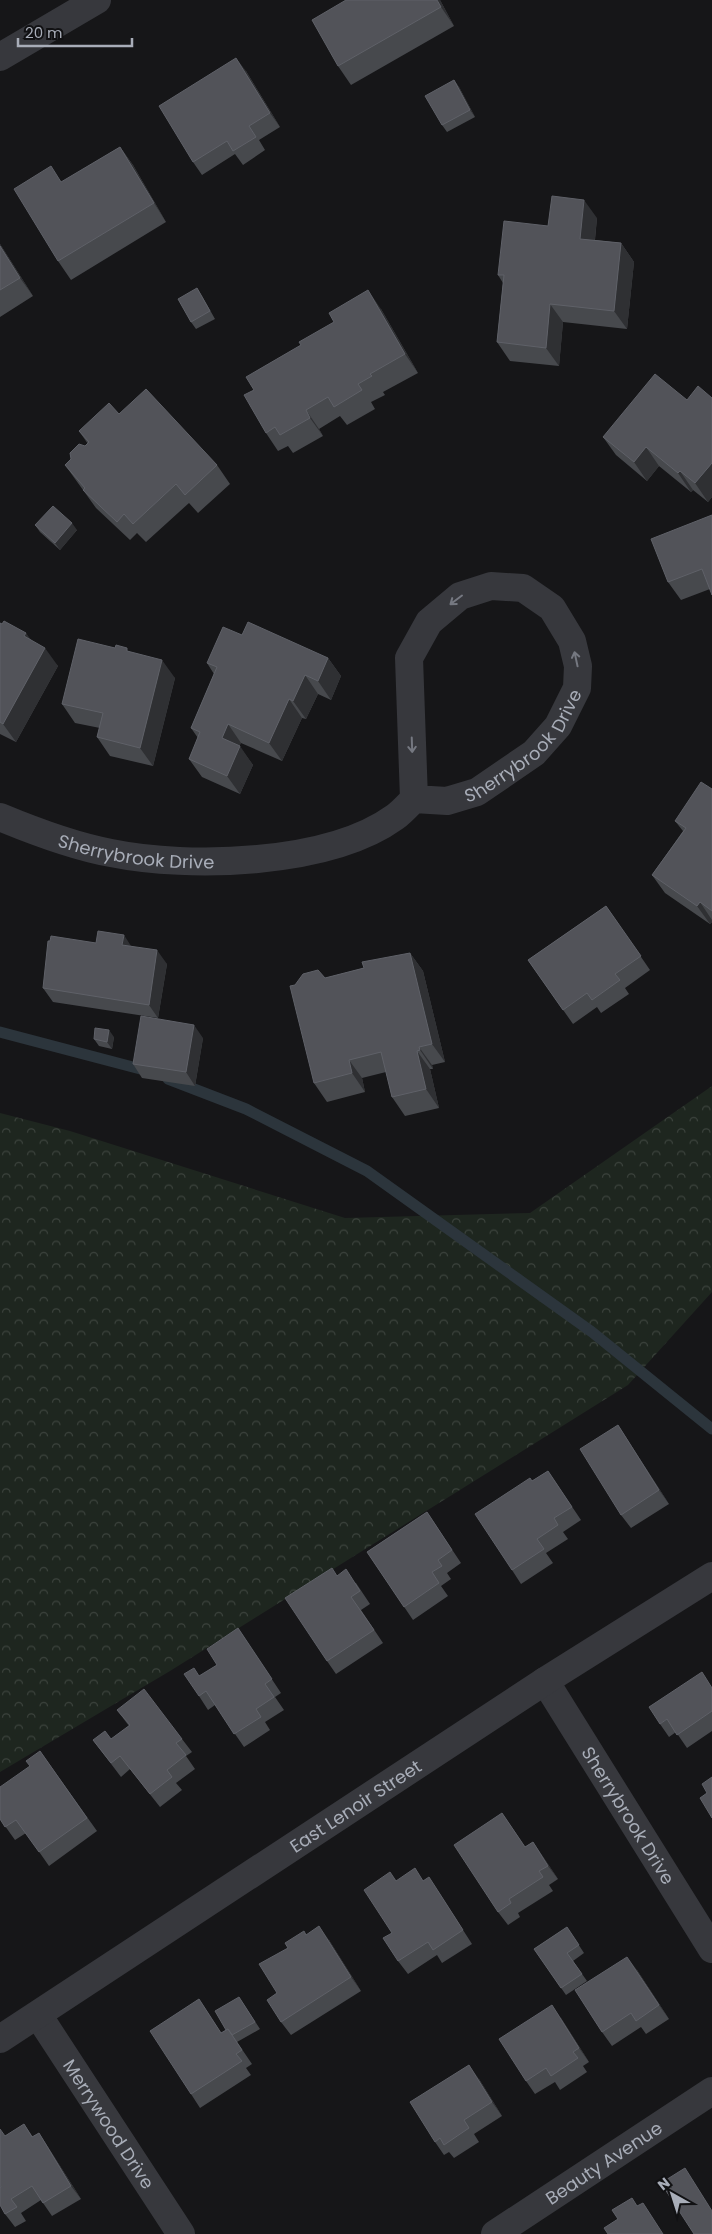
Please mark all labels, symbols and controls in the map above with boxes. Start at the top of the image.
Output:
scale bar [18,15,131,47]
text: 20 m [25,22,63,43]
one-way arrow [449,595,463,605]
one-way arrow [571,651,580,667]
street label: Sherrybrook Drive [461,685,587,808]
one-way arrow [408,736,417,752]
street label: Sherrybrook Drive [55,827,215,874]
street label: Sherrybrook Drive [576,1741,681,1889]
street label: East Lenoir Street [284,1753,426,1858]
street label: Merrywood Drive [58,2054,161,2194]
street label: Beauty Avenue [540,2115,667,2210]
north arrow [647,2169,697,2219]
text: N [653,2173,674,2195]

